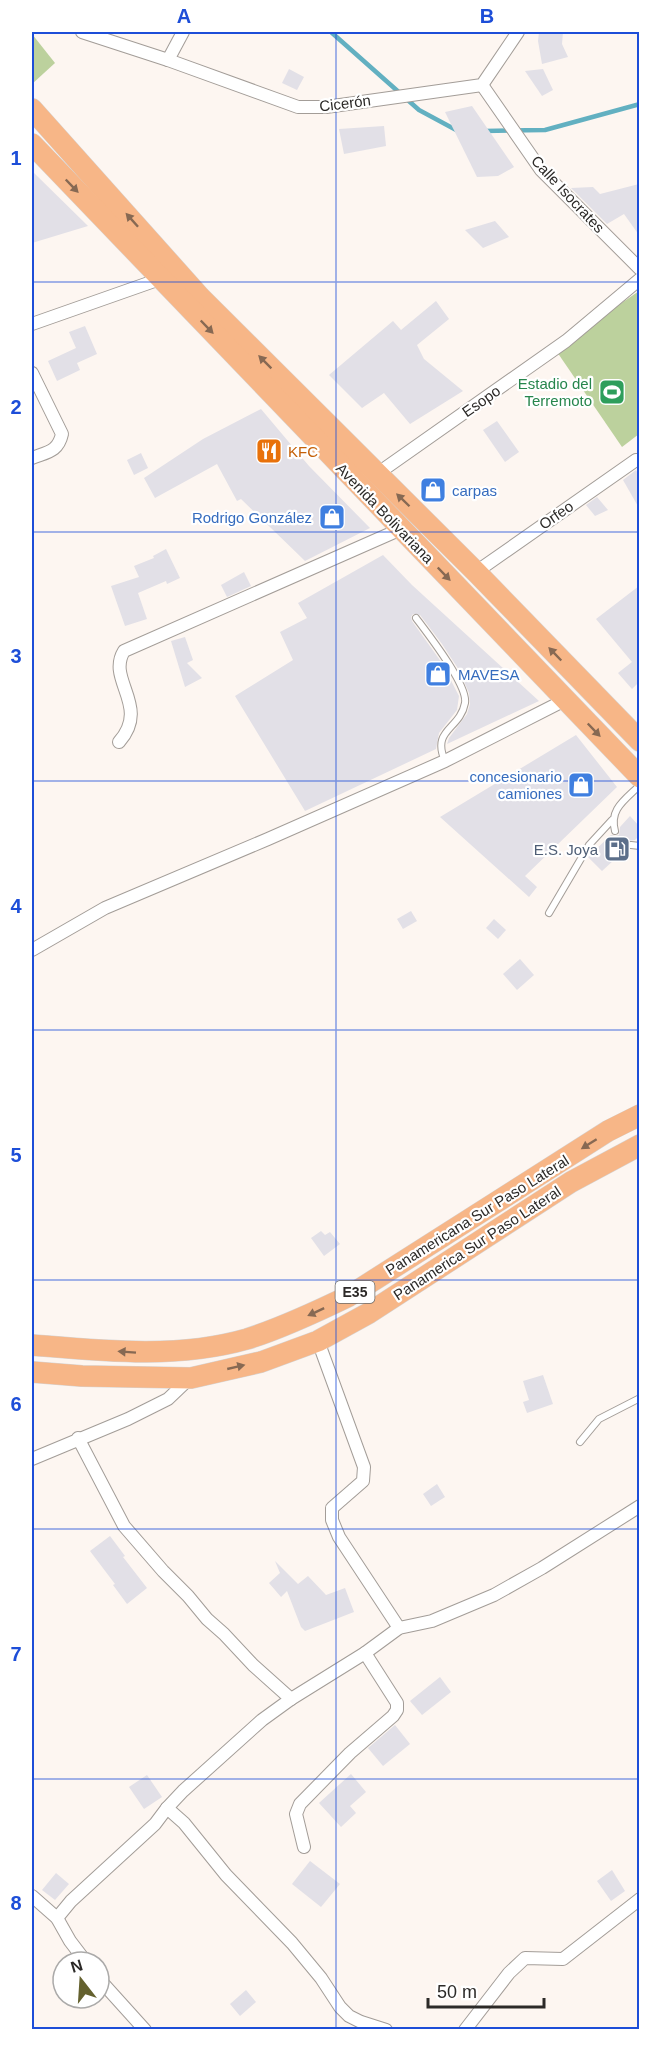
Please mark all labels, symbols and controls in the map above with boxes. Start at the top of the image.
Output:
text: A [177,5,191,27]
text: B [480,5,494,27]
street label: Cicerón [318,91,372,115]
text: 1 [10,147,22,169]
street label: Calle Isocrates [528,152,608,236]
one-way arrow [65,179,79,194]
one-way arrow [126,213,139,228]
one-way arrow [200,320,214,335]
one-way arrow [258,355,272,370]
place label: Estadio del Terremoto [518,375,592,409]
sports icon: Estadio del Terremoto [597,377,627,407]
street label: Esopo [459,382,503,420]
text: 2 [10,396,22,418]
restaurant icon: KFC [254,436,284,466]
place label: KFC [288,443,318,460]
street label: Avenida Bolivariana [333,460,438,567]
shop icon: carpas [418,475,448,505]
place label: carpas [452,482,497,499]
one-way arrow [396,494,410,508]
street label: Orfeo [536,497,576,533]
shop icon: Rodrigo González [317,502,347,532]
place label: Rodrigo González [192,509,312,526]
one-way arrow [437,566,451,581]
text: 3 [10,645,22,667]
one-way arrow [548,646,562,661]
shop icon: MAVESA [423,659,453,689]
place label: MAVESA [458,666,519,683]
one-way arrow [586,722,600,736]
place label: concesionario camiones [469,768,562,802]
shop icon: concesionario camiones [566,770,596,800]
fuel station icon: E.S. Joya [602,834,632,864]
place label: E.S. Joya [534,841,599,858]
text: 4 [10,895,22,917]
one-way arrow [580,1138,597,1149]
text: 5 [10,1144,22,1166]
street label: Panamericana Sur Paso Lateral [382,1151,572,1279]
street label: Panamerica Sur Paso Lateral [390,1183,564,1303]
road number: E35 [336,1281,374,1303]
one-way arrow [307,1308,324,1317]
one-way arrow [117,1347,136,1356]
one-way arrow [226,1362,245,1372]
text: 6 [10,1393,22,1415]
text: 7 [10,1643,22,1665]
text: 8 [10,1892,22,1914]
north arrow [51,1950,111,2010]
text: N [69,1956,85,1976]
scale bar [428,1971,544,2009]
text: 50 m [437,1982,477,2002]

